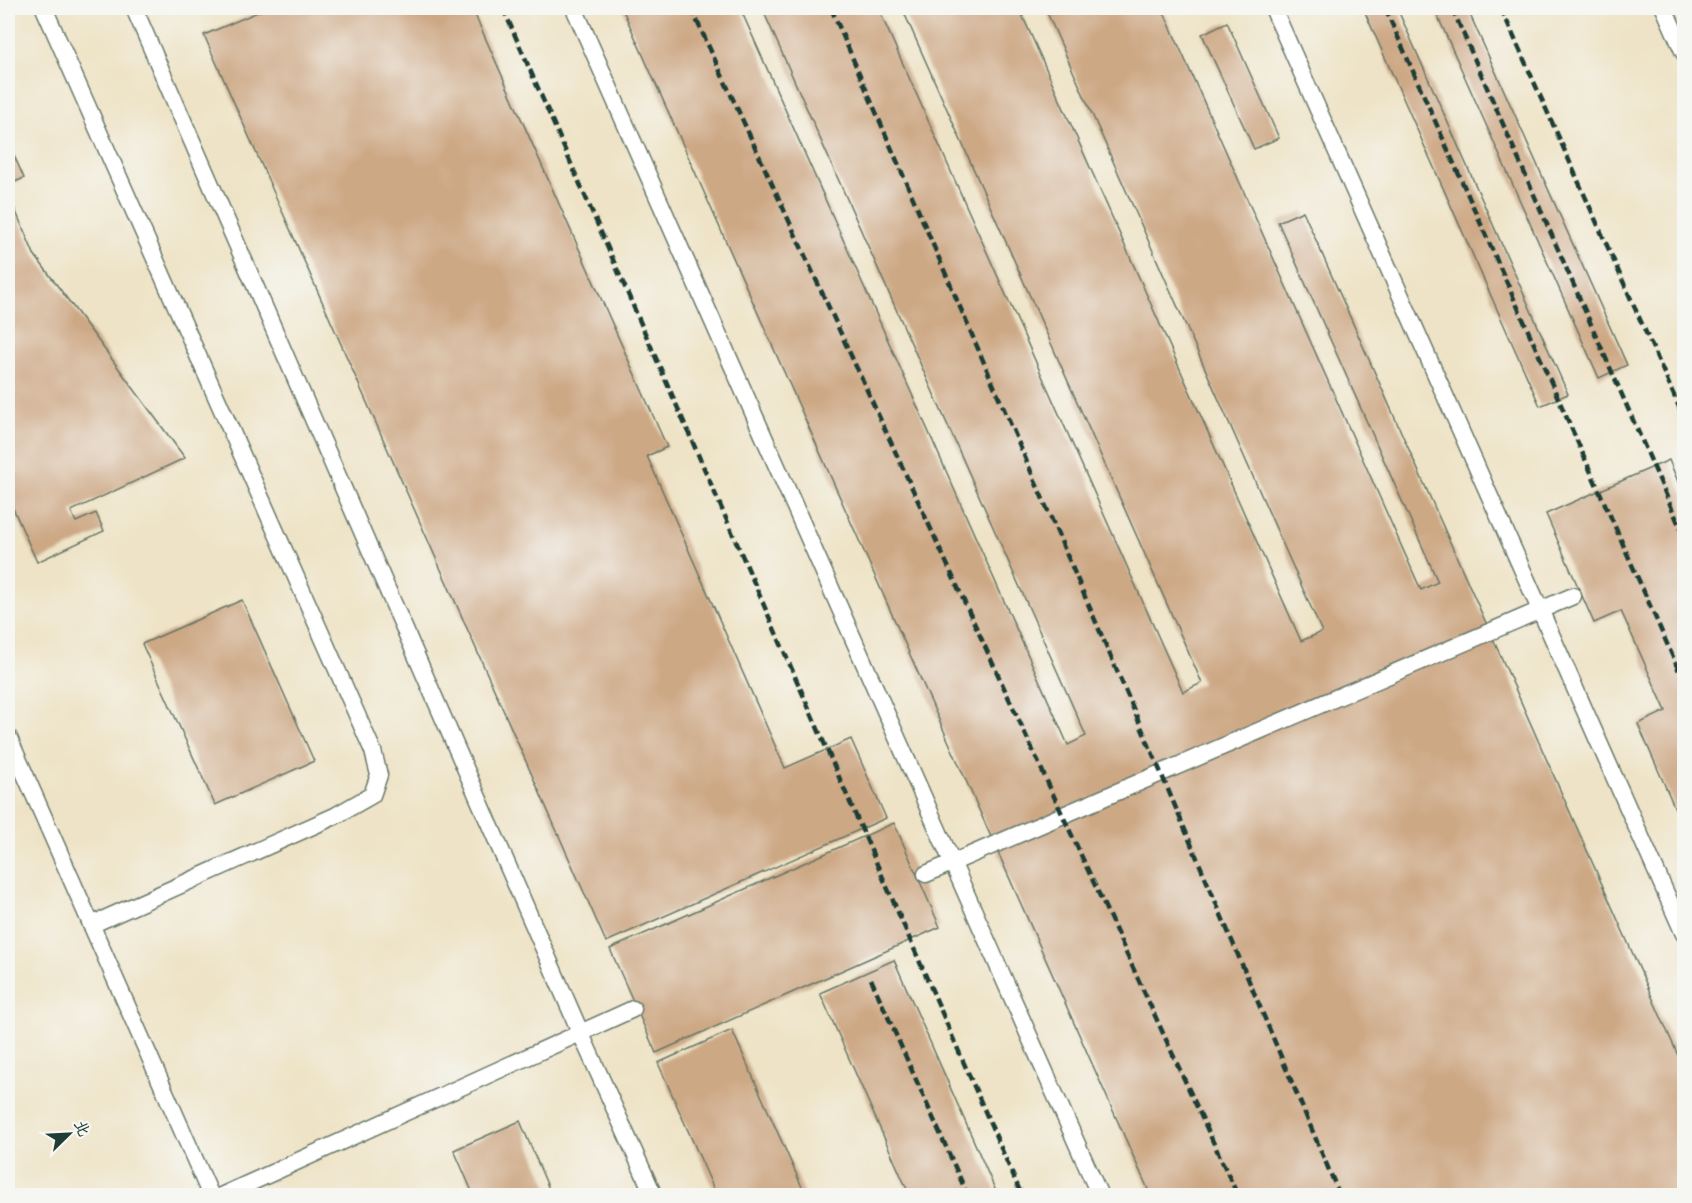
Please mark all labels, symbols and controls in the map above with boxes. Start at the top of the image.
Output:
north arrow [39,1104,99,1164]
text: 北 [67,1117,95,1141]

